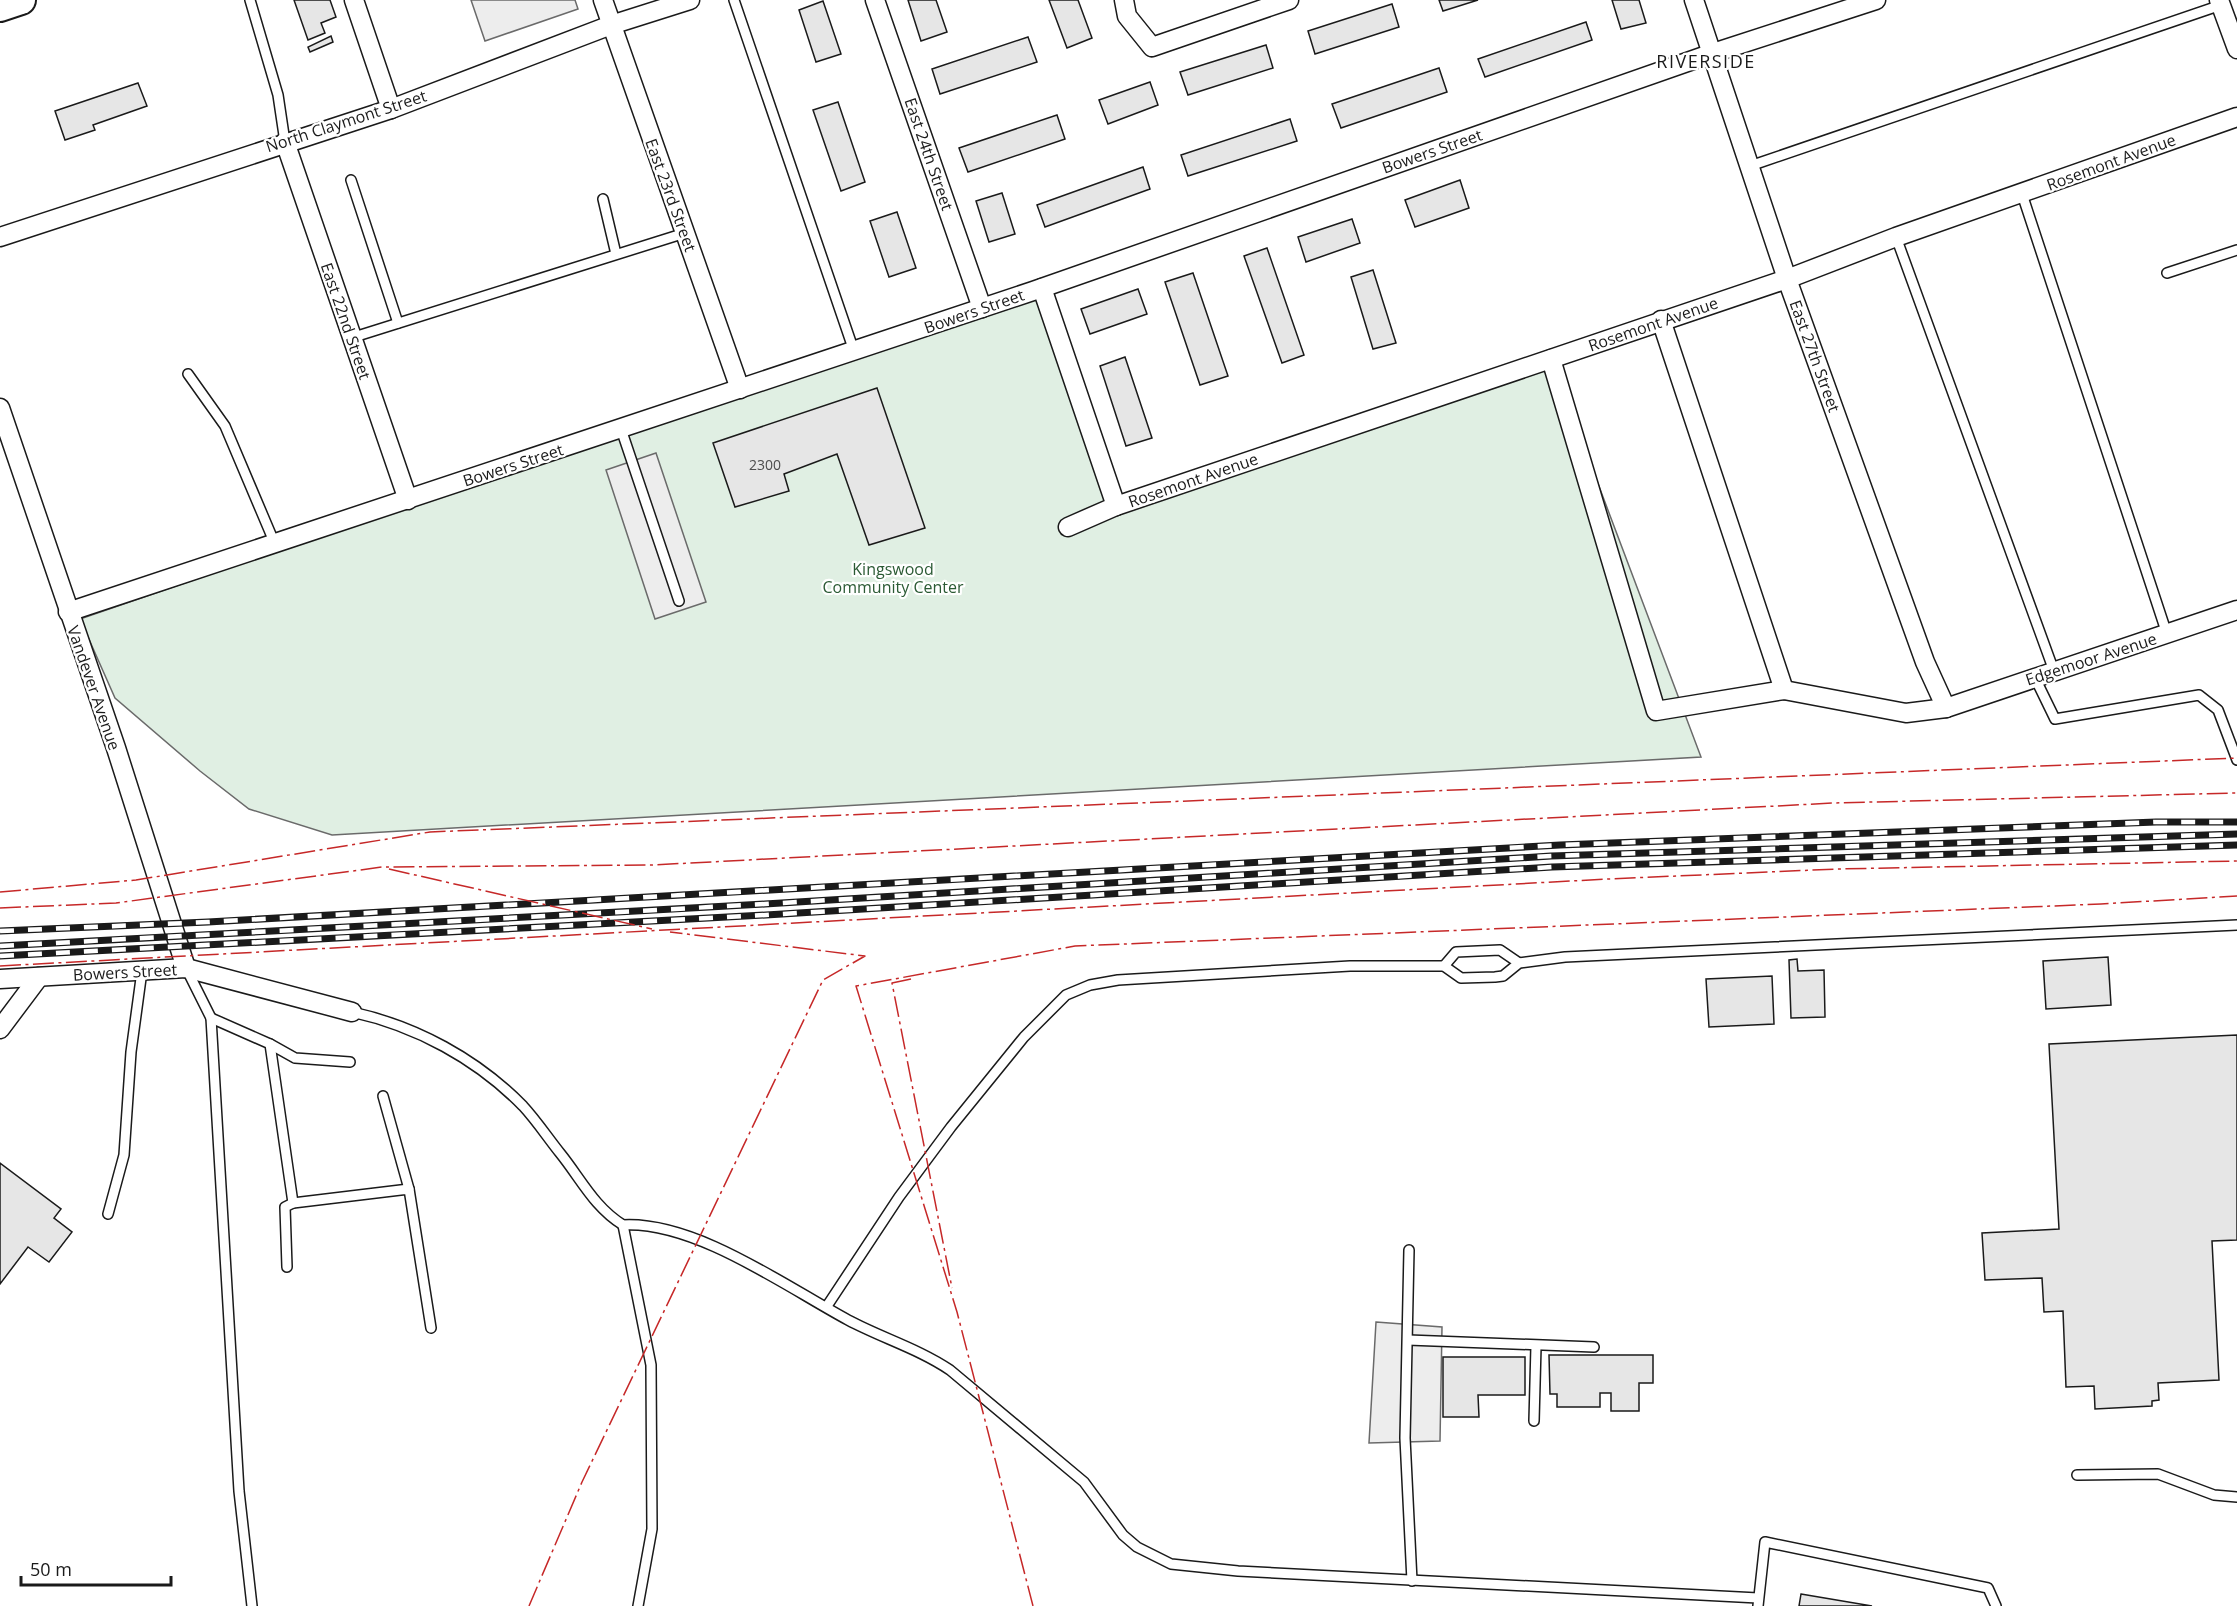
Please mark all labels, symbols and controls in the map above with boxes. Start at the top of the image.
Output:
district label: RIVERSIDE [1656,49,1756,73]
street label: North Claymont Street [263,85,429,157]
street label: East 24th Street [899,95,959,214]
street label: Bowers Street [1379,124,1485,178]
street label: Rosemont Avenue [2043,128,2179,196]
street label: East 23rd Street [640,135,702,255]
street label: East 22nd Street [316,260,376,383]
street label: Bowers Street [921,284,1027,338]
street label: Rosemont Avenue [1585,291,1721,357]
street label: East 27th Street [1784,297,1846,415]
street label: Bowers Street [460,438,566,492]
street label: Rosemont Avenue [1125,447,1261,513]
house number: 2300 [749,455,781,474]
park label: Kingswood Community Center [823,558,964,598]
street label: Vandever Avenue [62,623,126,753]
street label: Edgemoor Avenue [2023,627,2159,691]
street label: Bowers Street [72,958,178,986]
scale bar [21,1549,171,1587]
text: 50 m [30,1557,72,1581]

